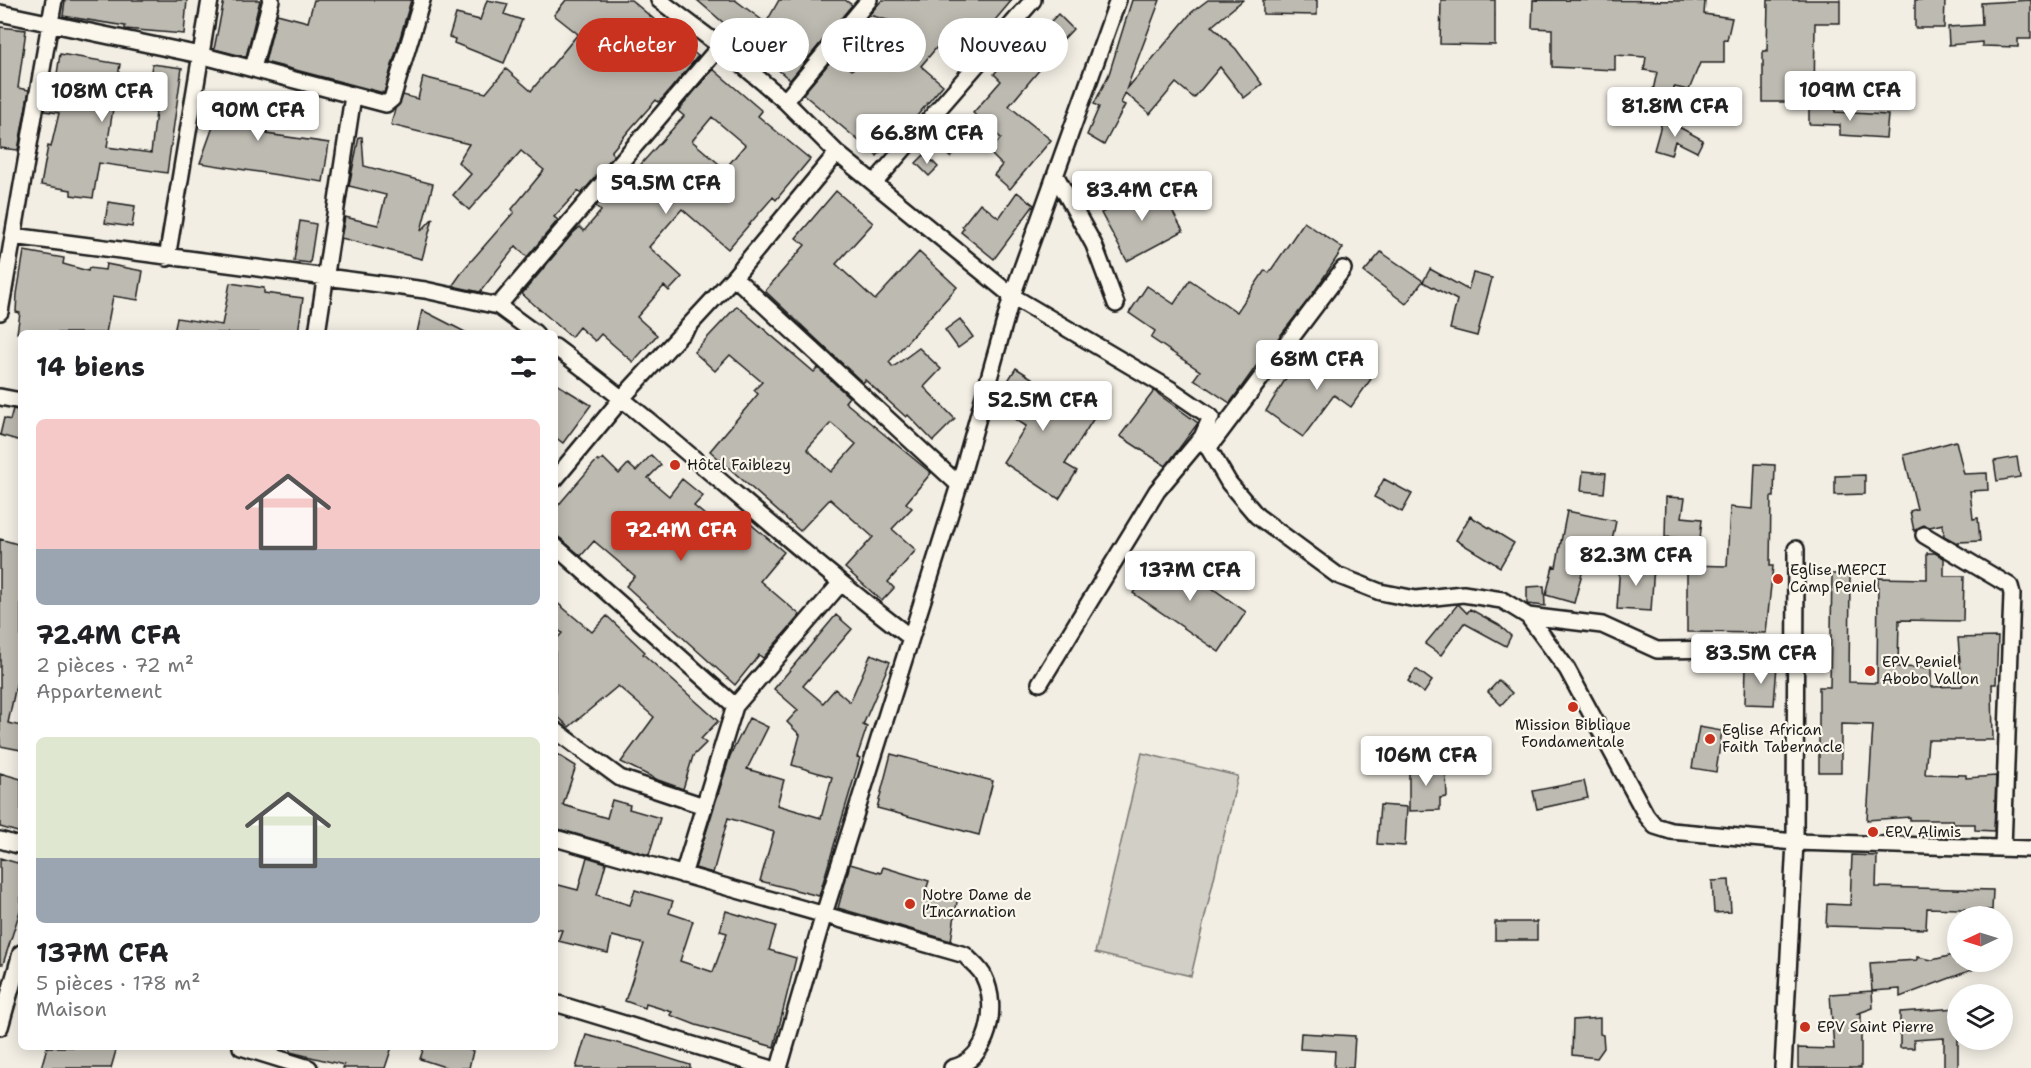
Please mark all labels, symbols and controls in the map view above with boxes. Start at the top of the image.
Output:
chip: Acheter [576,18,698,72]
chip: Louer [710,18,809,72]
chip: Filtres [821,18,926,72]
chip: Nouveau [938,18,1068,72]
pin: 109M CFA [1788,71,1912,122]
pin: 108M CFA [40,72,164,123]
text: 109M CFA [1799,77,1901,103]
text: 108M CFA [51,78,153,104]
pin: 81.8M CFA [1606,87,1744,138]
pin: 90M CFA [203,91,313,142]
text: 81.8M CFA [1621,93,1729,119]
text: 90M CFA [211,97,305,123]
pin: 66.8M CFA [858,114,996,165]
text: 66.8M CFA [870,120,984,146]
pin: 59.5M CFA [597,164,735,215]
text: 59.5M CFA [611,170,721,196]
pin: 83.4M CFA [1073,171,1211,222]
text: 83.4M CFA [1086,177,1198,203]
pin: 68M CFA [1262,340,1372,391]
text: 68M CFA [1270,346,1364,372]
text: 14 biens [36,349,145,384]
icon: filters [507,350,540,383]
pin: 52.5M CFA [974,381,1112,432]
text: 52.5M CFA [988,387,1098,413]
place label: Hôtel Faiblezy [687,455,791,475]
icon: home [234,458,342,566]
marker: Hôtel Faiblezy [668,458,682,472]
pin: 72.4M CFA [612,511,750,562]
text: 72.4M CFA [625,517,737,543]
pin: 82.3M CFA [1567,536,1705,587]
text: 82.3M CFA [1579,542,1693,568]
pin: 137M CFA [1128,551,1252,602]
text: 137M CFA [1139,557,1241,583]
place label: Eglise MEPCI Camp Peniel [1790,560,1887,597]
marker: Eglise MEPCI Camp Peniel [1771,572,1785,586]
text: 72.4M CFA [36,617,181,652]
pin: 83.5M CFA [1692,634,1830,685]
text: 83.5M CFA [1705,640,1817,666]
text: 2 pièces · 72 m² [36,652,194,678]
place label: EPV Peniel Abobo Vallon [1882,652,1979,689]
marker: EPV Peniel Abobo Vallon [1863,664,1877,678]
text: Appartement [36,678,162,704]
marker: Mission Biblique Fondamentale [1566,700,1580,714]
place label: Mission Biblique Fondamentale [1515,715,1631,752]
place label: Eglise African Faith Tabernacle [1722,720,1843,757]
marker: Eglise African Faith Tabernacle [1703,732,1717,746]
pin: 106M CFA [1364,736,1488,787]
text: 106M CFA [1375,742,1477,768]
icon: home [234,776,342,884]
place label: EPV Alimis [1885,822,1961,842]
marker: EPV Alimis [1866,825,1880,839]
place label: Notre Dame de l’Incarnation [922,885,1032,922]
marker: Notre Dame de l’Incarnation [903,897,917,911]
north arrow [1947,906,2013,972]
map controls [1947,906,2013,1050]
text: 137M CFA [36,935,169,970]
text: 5 pièces · 178 m² [36,970,200,996]
button: layers [1947,984,2013,1050]
text: Maison [36,996,107,1022]
place label: EPV Saint Pierre [1817,1017,1934,1037]
marker: EPV Saint Pierre [1798,1020,1812,1034]

